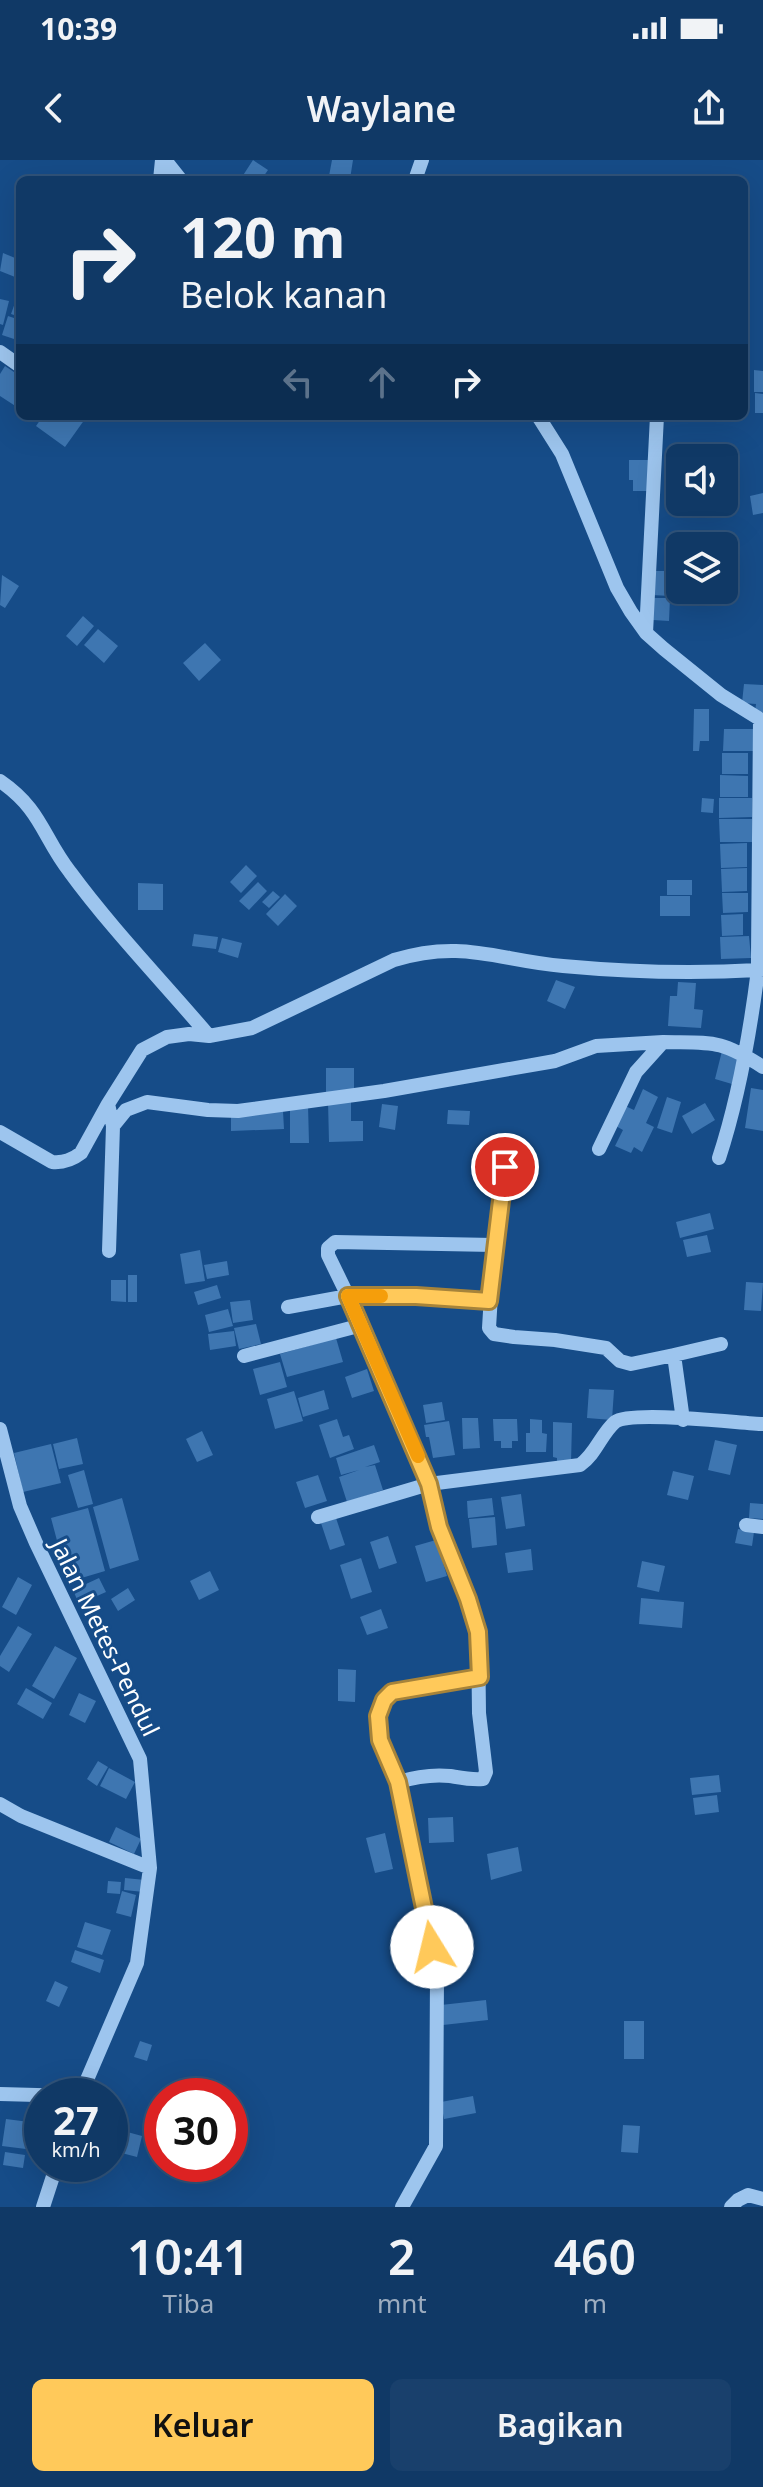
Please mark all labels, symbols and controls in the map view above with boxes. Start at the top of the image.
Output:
text: 10:39 [40,8,117,49]
text: Waylane [307,84,456,133]
icon: back [32,86,76,130]
icon: share [687,86,731,130]
text: 120 m [180,198,345,274]
icon: right [48,208,152,312]
text: Belok kanan [180,270,387,319]
icon: left [276,360,320,404]
icon: ahead [360,360,404,404]
icon: right [444,360,488,404]
map controls [666,444,738,604]
button: sound [666,444,738,516]
button: layers [666,532,738,604]
pin [471,1133,539,1201]
icon: arrive [483,1145,527,1189]
street label: Jalan Metes-Pendul [43,1531,168,1741]
position arrow [390,1905,474,1989]
speed limit sign: 30 [144,2078,248,2182]
text: 27 [53,2092,99,2147]
text: km/h [51,2136,101,2163]
text: 10:41 [127,2224,250,2289]
text: 2 [388,2224,416,2289]
text: 460 [554,2224,636,2289]
text: Tiba [163,2285,214,2321]
text: mnt [377,2285,427,2321]
text: m [583,2285,607,2321]
button: Keluar [32,2379,374,2471]
button: Bagikan [390,2379,731,2471]

